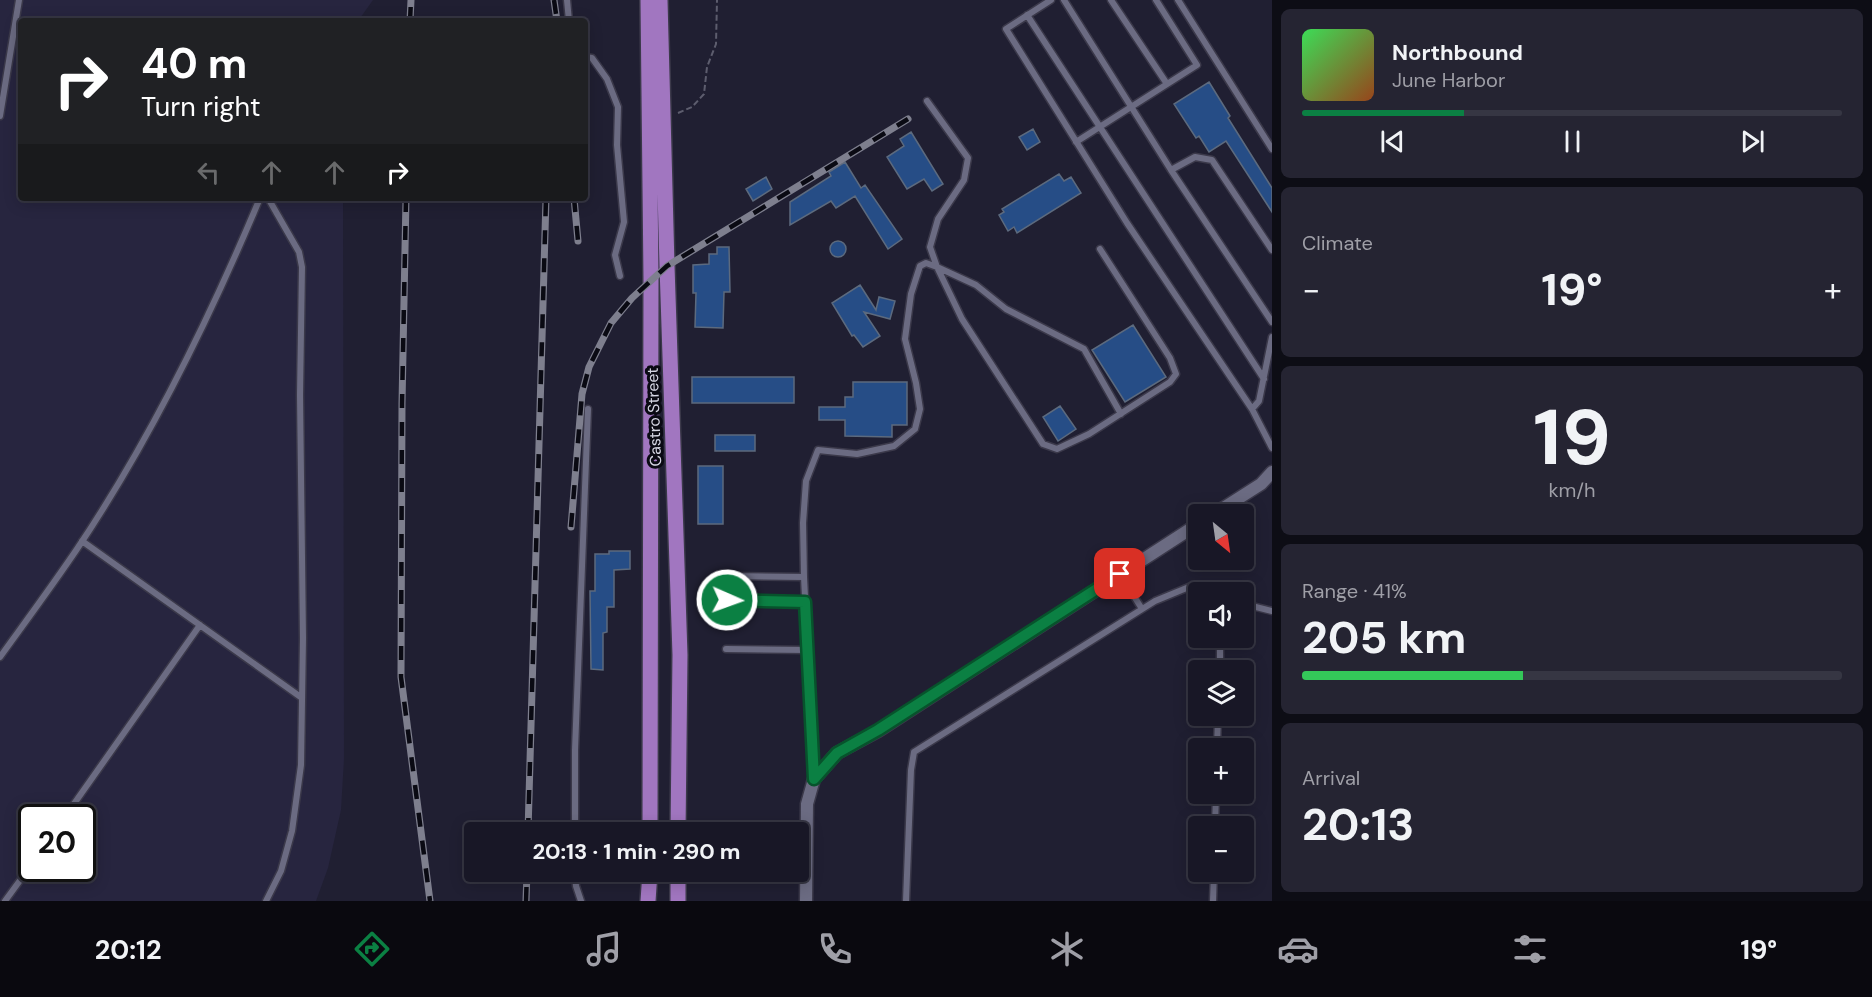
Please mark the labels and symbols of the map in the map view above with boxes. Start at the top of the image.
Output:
street label: Castro Street [642,367,666,467]
north arrow [1188,504,1254,570]
pin [1094,548,1145,599]
position arrow [695,568,759,632]
speed limit sign: 20 [18,804,96,882]

